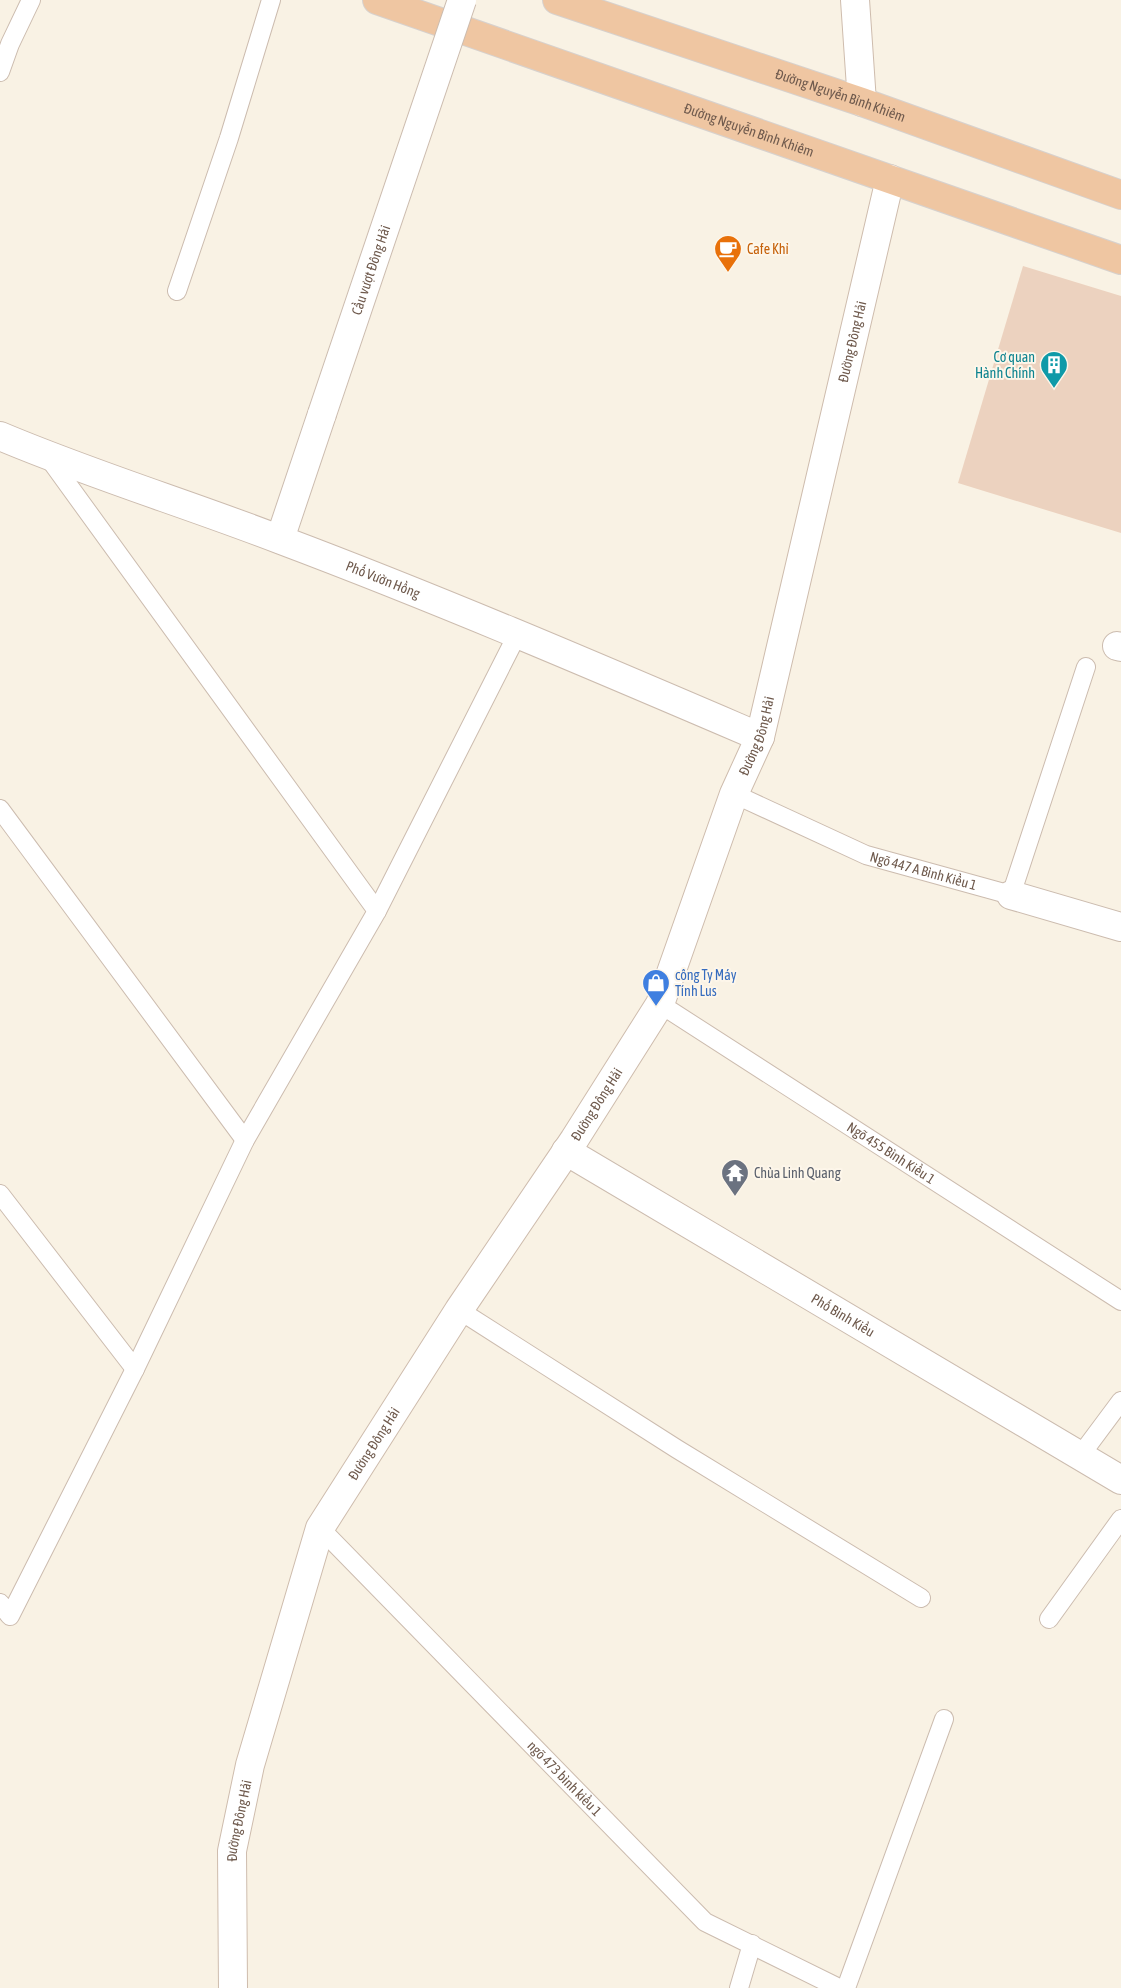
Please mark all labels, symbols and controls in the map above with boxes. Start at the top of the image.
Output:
street label: Đường Nguyễn Bỉnh Khiêm [773,66,908,125]
street label: Đường Nguyễn Bình Khiêm [682,100,816,160]
street label: Cầu vượt Đông Hải [348,223,393,317]
cafe icon: Cafe Khỉ [713,234,743,273]
place label: Cafe Khỉ [747,241,789,257]
street label: Đường Đông Hải [835,299,869,384]
place label: Cơ quan Hành Chính [975,349,1035,381]
building icon: Cơ quan Hành Chính [1039,350,1069,389]
street label: Phố Vườn Hồng [344,558,422,601]
street label: Đường Đông Hải [735,695,777,778]
street label: Ngõ 447 A Bình Kiều 1 [868,848,979,893]
place label: công Ty Máy Tính Lus [675,967,737,999]
shop icon: công Ty Máy Tính Lus [641,968,671,1007]
street label: Đường Đông Hải [568,1065,626,1144]
street label: Ngõ 455 Bình Kiều 1 [844,1119,938,1187]
temple icon: Chùa Linh Quang [720,1158,750,1197]
place label: Chùa Linh Quang [754,1165,841,1181]
street label: Phố Bình Kiều [808,1290,878,1340]
street label: Đường Đông Hải [345,1404,403,1483]
street label: ngõ 473 bình kiều 1 [524,1737,605,1819]
street label: Đường Đông Hải [224,1778,255,1862]

